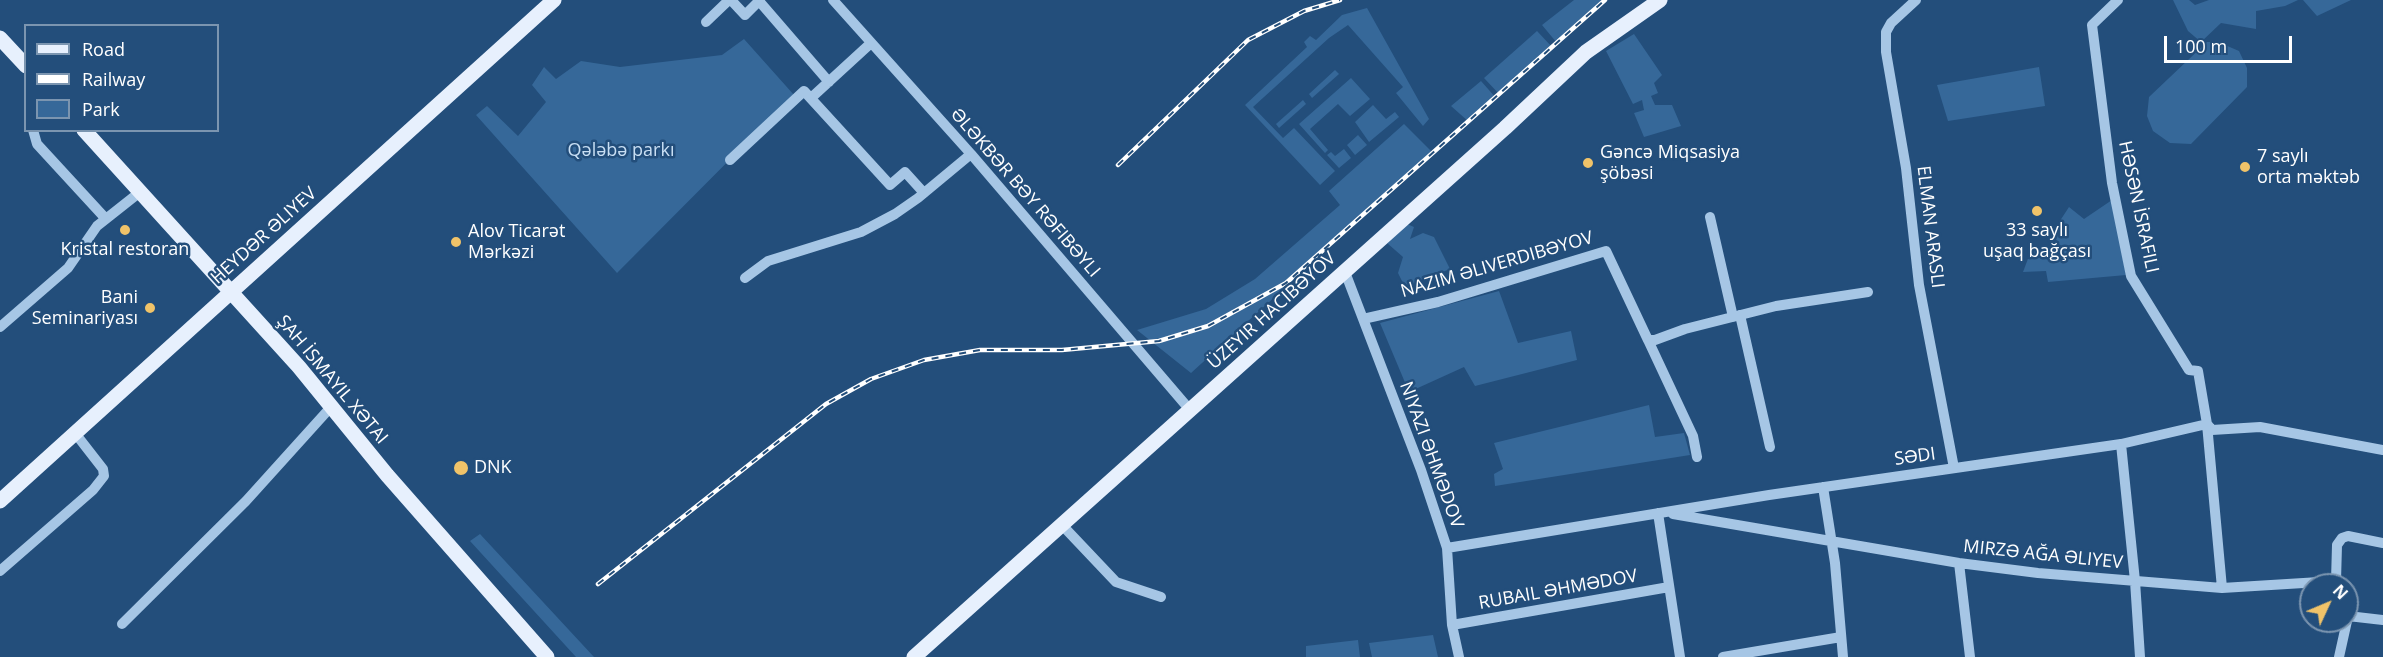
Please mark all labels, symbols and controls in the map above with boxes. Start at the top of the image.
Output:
legend [24,24,219,132]
scale bar [2167,24,2294,62]
text: 100 m [2175,34,2227,58]
text: Road [82,37,125,61]
text: Railway [82,67,145,91]
text: Park [82,97,120,121]
street label: ƏLƏKBƏR BƏY RƏFIBƏYLI [946,104,1104,282]
street label: HƏSƏN İSRAFILI [2113,139,2163,275]
park label: Qələbə parkı [568,140,674,162]
place label: Gəncə Miqsasiya şöbəsi [1600,142,1740,184]
place label: 7 saylı orta məktəb [2257,146,2360,188]
marker: Gəncə Miqsasiya şöbəsi [1581,156,1595,170]
marker: 7 saylı orta məktəb [2238,160,2252,174]
street label: ELMAN ARASLI [1912,164,1948,290]
street label: HEYDƏR ƏLIYEV [207,183,321,289]
marker: 33 saylı uşaq bağçası [2030,204,2044,218]
place label: 33 saylı uşaq bağçası [1983,220,2091,262]
place label: Alov Ticarət Mərkəzi [468,221,565,264]
marker: Kristal restoran [118,223,132,237]
street label: NAZIM ƏLIVERDIBƏYOV [1398,227,1596,303]
marker: Alov Ticarət Mərkəzi [449,235,463,249]
place label: Kristal restoran [61,239,189,261]
street label: ÜZEYIR HACIBƏYOV [1203,248,1341,374]
place label: Bani Seminariyası [32,287,138,330]
marker: Bani Seminariyası [143,301,157,315]
street label: ŞAH İSMAYIL XƏTAI [272,311,392,449]
street label: NIYAZI ƏHMƏDOV [1394,379,1468,531]
street label: SƏDI [1893,443,1937,471]
place label: DNK [474,457,512,479]
marker: DNK [452,459,470,477]
street label: MIRZƏ AĞA ƏLIYEV [1962,536,2124,574]
street label: RUBAIL ƏHMƏDOV [1477,565,1639,615]
north arrow [2299,573,2359,633]
text: N [2328,580,2353,604]

